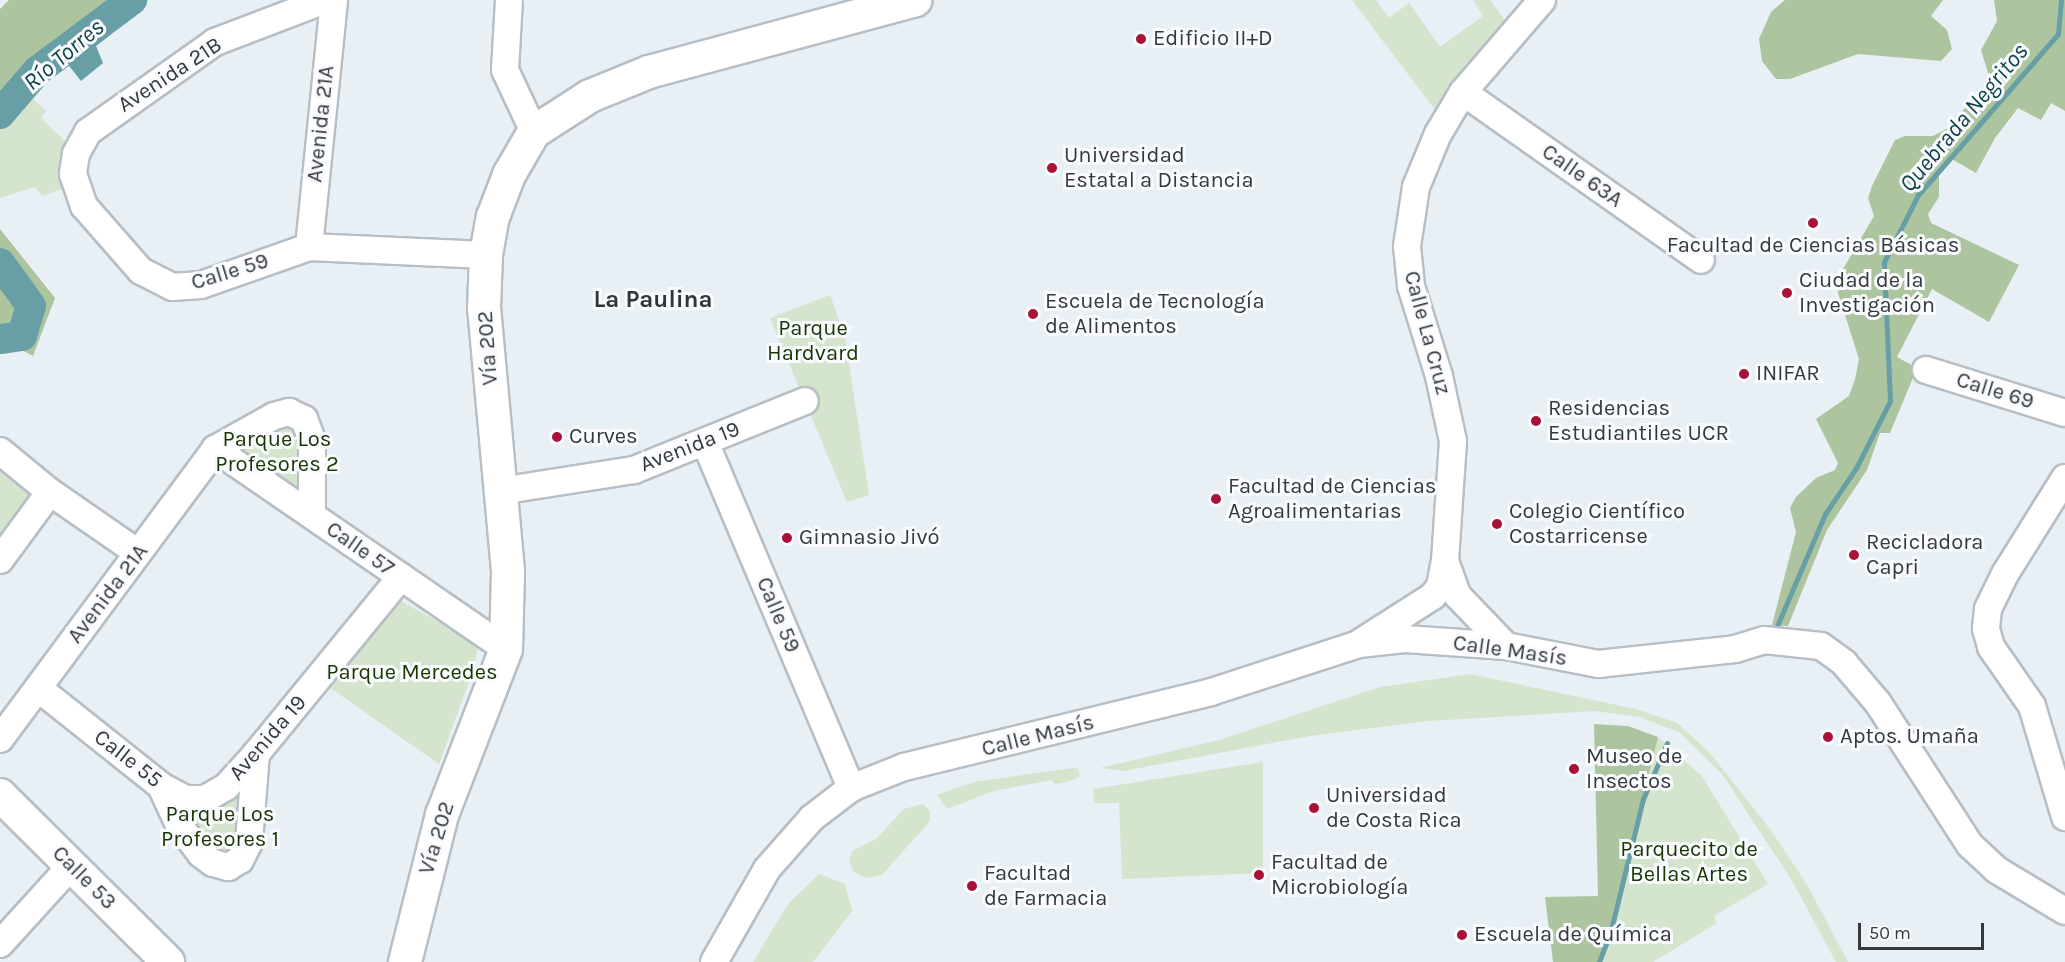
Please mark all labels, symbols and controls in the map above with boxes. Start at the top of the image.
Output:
water label: Río Torres [18,13,110,97]
place label: Edificio II+D [1153,26,1273,52]
street label: Avenida 21B [113,32,227,118]
marker: Edificio II+D [1134,32,1148,46]
water label: Quebrada Negritos [1893,38,2035,198]
street label: Avenida 21A [302,64,340,184]
street label: Calle 63A [1536,139,1628,213]
place label: Universidad Estatal a Distancia [1064,142,1254,194]
marker: Universidad Estatal a Distancia [1045,161,1059,175]
marker: Facultad de Ciencias Básicas [1806,216,1820,230]
place label: Facultad de Ciencias Básicas [1667,233,1959,259]
street label: Calle 59 [188,248,272,296]
place label: Ciudad de la Investigación [1799,267,1935,318]
street label: Calle La Cruz [1398,268,1456,398]
district label: La Paulina [593,286,713,314]
marker: Ciudad de la Investigación [1780,286,1794,300]
place label: Escuela de Tecnología de Alimentos [1045,288,1265,340]
marker: Escuela de Tecnología de Alimentos [1026,307,1040,321]
street label: Vía 202 [472,310,504,386]
park label: Parque Hardvard [767,315,859,366]
place label: INIFAR [1756,361,1820,387]
marker: INIFAR [1737,367,1751,381]
street label: Calle 69 [1953,367,2037,415]
place label: Residencias Estudiantiles UCR [1548,395,1729,446]
marker: Residencias Estudiantiles UCR [1529,414,1543,428]
street label: Avenida 19 [636,416,744,478]
place label: Curves [569,424,638,450]
park label: Parque Los Profesores 2 [215,426,339,478]
marker: Curves [550,430,564,444]
place label: Facultad de Ciencias Agroalimentarias [1228,473,1436,524]
marker: Facultad de Ciencias Agroalimentarias [1209,492,1223,506]
place label: Colegio Científico Costarricense [1509,498,1685,550]
street label: Calle 57 [321,516,399,582]
marker: Colegio Científico Costarricense [1490,517,1504,531]
place label: Gimnasio Jivó [799,525,940,551]
place label: Recicladora Capri [1866,529,1983,580]
marker: Gimnasio Jivó [780,531,794,545]
street label: Avenida 21A [62,539,154,649]
marker: Recicladora Capri [1847,548,1861,562]
street label: Calle 59 [750,573,806,657]
street label: Calle Masís [1451,630,1569,672]
park label: Parque Mercedes [326,660,498,686]
street label: Avenida 19 [224,690,312,786]
street label: Calle Masís [979,709,1097,763]
street label: Calle 55 [89,724,167,794]
place label: Aptos. Umaña [1840,724,1979,750]
marker: Aptos. Umaña [1821,730,1835,744]
place label: Museo de Insectos [1586,743,1682,794]
marker: Museo de Insectos [1567,762,1581,776]
place label: Universidad de Costa Rica [1326,782,1462,834]
street label: Vía 202 [413,798,461,878]
park label: Parque Los Profesores 1 [161,801,279,852]
marker: Universidad de Costa Rica [1307,801,1321,815]
park label: Parquecito de Bellas Artes [1620,836,1758,888]
street label: Calle 53 [46,840,122,916]
place label: Facultad de Microbiología [1271,849,1408,900]
place label: Facultad de Farmacia [984,860,1107,912]
marker: Facultad de Microbiología [1252,868,1266,882]
marker: Facultad de Farmacia [965,879,979,893]
scale bar [1861,911,1987,949]
place label: Escuela de Química [1474,922,1672,948]
text: 50 m [1869,922,1911,944]
marker: Escuela de Química [1455,928,1469,942]

